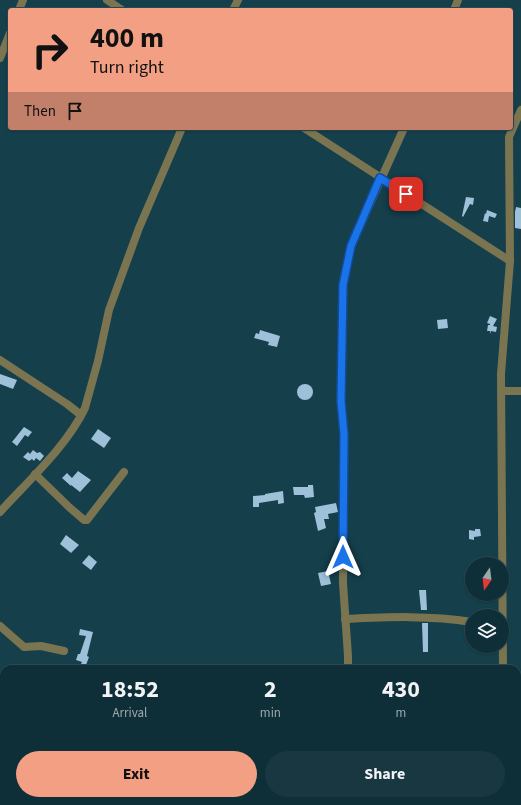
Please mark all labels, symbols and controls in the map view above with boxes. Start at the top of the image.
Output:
text: 400 m [90,18,164,58]
icon: right [24,24,76,76]
text: Turn right [90,55,164,80]
icon: arrive [64,100,86,122]
text: Then [24,101,56,122]
pin [389,177,423,211]
icon: arrive [395,183,417,205]
position arrow [322,536,364,578]
north arrow [465,557,509,601]
map controls [465,557,509,653]
button: layers [465,609,509,653]
text: 18:52 [101,672,159,707]
text: 2 [264,672,277,707]
text: 430 [382,672,420,707]
text: Arrival [112,704,147,722]
text: min [260,704,281,722]
text: m [396,704,406,722]
button: Exit [16,751,257,797]
button: Share [265,751,505,797]

